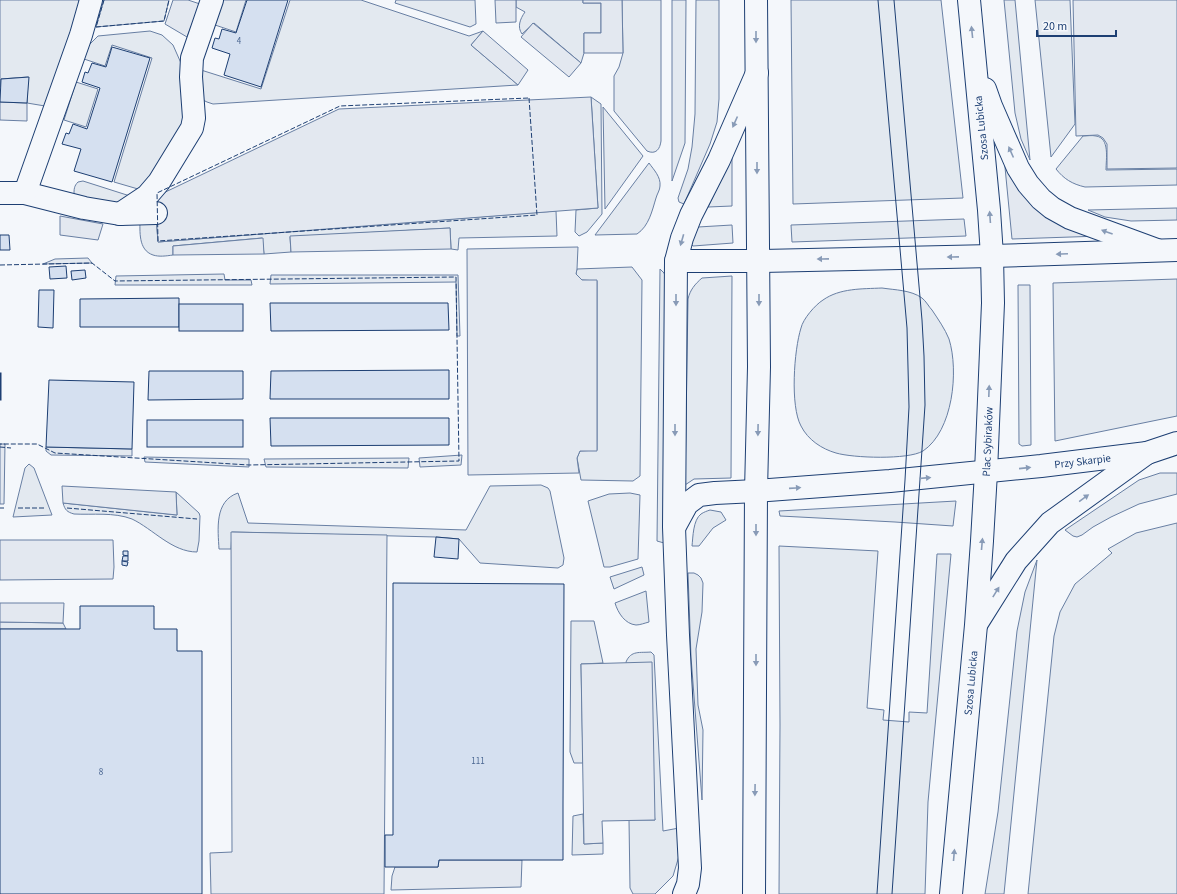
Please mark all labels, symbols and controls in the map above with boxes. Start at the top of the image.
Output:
scale bar [1037,12,1116,38]
text: 20 m [1043,18,1067,35]
one-way arrow [969,26,975,38]
one-way arrow [753,31,760,43]
house number: 4 [237,35,242,48]
street label: Szosa Lubicka [971,95,992,161]
one-way arrow [732,116,738,127]
one-way arrow [1008,146,1014,158]
one-way arrow [754,162,760,175]
one-way arrow [986,211,993,223]
one-way arrow [1100,228,1112,234]
one-way arrow [679,234,685,246]
one-way arrow [1056,250,1068,257]
one-way arrow [946,254,959,260]
one-way arrow [816,256,829,262]
one-way arrow [673,294,679,307]
one-way arrow [756,294,762,307]
one-way arrow [986,385,993,397]
street label: Plac Sybiraków [979,406,997,477]
one-way arrow [672,424,678,437]
one-way arrow [755,424,761,437]
street label: Przy Skarpie [1053,450,1112,472]
one-way arrow [1019,465,1031,471]
one-way arrow [919,474,931,481]
one-way arrow [789,485,801,492]
one-way arrow [1079,494,1089,502]
one-way arrow [753,524,759,537]
one-way arrow [978,538,985,550]
one-way arrow [993,586,1000,598]
street label: Szosa Lubicka [961,650,982,716]
one-way arrow [753,654,759,667]
house number: 111 [471,755,485,768]
house number: 8 [99,766,104,779]
one-way arrow [752,784,758,797]
one-way arrow [951,849,958,861]

